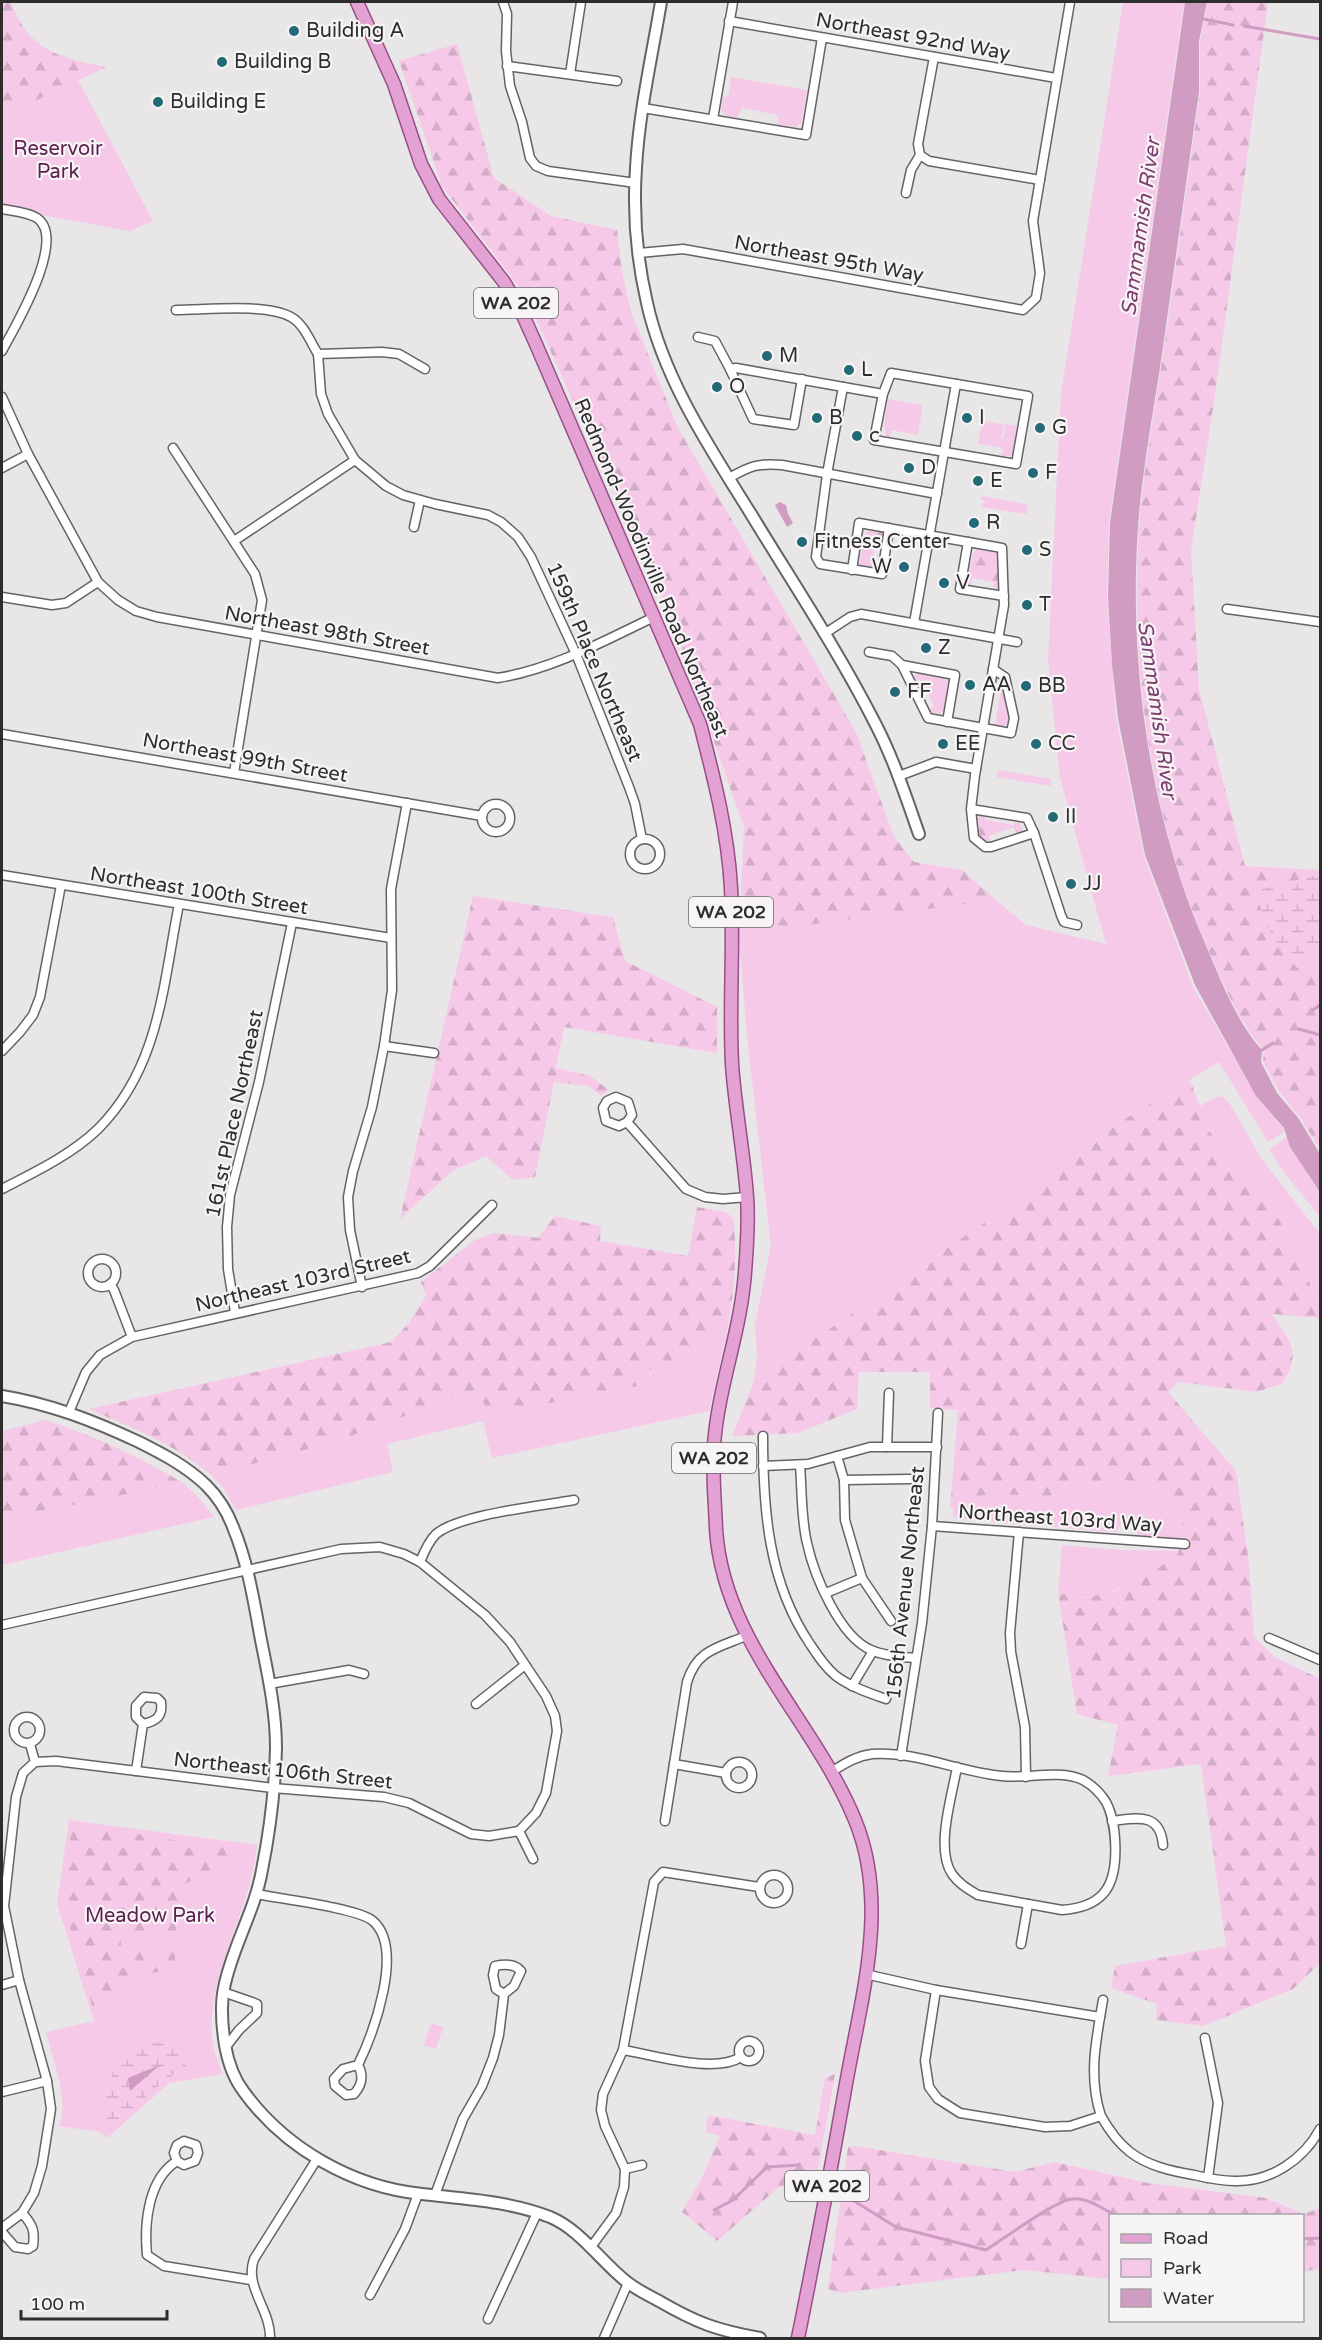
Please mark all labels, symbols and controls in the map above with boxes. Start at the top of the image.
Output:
street label: Northeast 92nd Way [814,8,1012,66]
place label: Building A [306,19,404,43]
marker: Building A [287,24,301,38]
place label: Building B [234,50,331,74]
marker: Building B [215,55,229,69]
place label: Building E [170,90,266,114]
marker: Building E [151,95,165,109]
water label: Sammamish River [1116,134,1166,317]
park label: Reservoir Park [13,137,103,184]
street label: Northeast 95th Way [733,231,926,288]
road number: WA 202 [474,288,558,318]
place label: M [779,344,798,368]
marker: M [760,349,774,363]
place label: L [861,358,873,382]
marker: L [842,363,856,377]
place label: O [729,375,745,399]
marker: O [710,380,724,394]
street label: Redmond-Woodinville Road Northeast [568,395,734,742]
place label: B [829,406,843,430]
place label: I [979,406,985,430]
marker: B [810,411,824,425]
marker: I [960,411,974,425]
place label: G [1052,416,1067,440]
marker: G [1033,421,1047,435]
place label: c [869,424,880,448]
marker: c [850,429,864,443]
place label: D [921,456,936,480]
marker: D [902,461,916,475]
place label: F [1045,461,1057,485]
marker: F [1026,466,1040,480]
place label: E [990,469,1003,493]
marker: E [971,474,985,488]
place label: R [986,511,1000,535]
marker: R [967,516,981,530]
place label: Fitness Center [814,530,950,554]
marker: Fitness Center [795,535,809,549]
place label: S [1039,538,1051,562]
marker: S [1020,543,1034,557]
place label: W [872,555,892,579]
street label: 159th Place Northeast [541,559,647,766]
marker: W [897,560,911,574]
place label: V [956,571,970,595]
marker: V [937,576,951,590]
place label: T [1039,593,1051,617]
marker: T [1020,598,1034,612]
street label: Northeast 98th Street [223,601,432,661]
water label: Sammamish River [1132,620,1182,803]
place label: Z [938,636,951,660]
marker: Z [919,641,933,655]
place label: AA [982,673,1011,697]
place label: BB [1038,674,1066,698]
marker: AA [963,678,977,692]
marker: BB [1019,679,1033,693]
place label: FF [907,680,931,704]
marker: FF [888,685,902,699]
street label: Northeast 99th Street [141,728,350,788]
place label: EE [955,732,981,756]
place label: CC [1048,732,1076,756]
marker: EE [936,737,950,751]
marker: CC [1029,737,1043,751]
place label: II [1065,805,1076,829]
marker: II [1046,810,1060,824]
street label: Northeast 100th Street [88,862,310,920]
place label: JJ [1083,872,1102,896]
marker: JJ [1064,877,1078,891]
road number: WA 202 [689,897,773,927]
street label: 161st Place Northeast [201,1008,269,1220]
street label: Northeast 103rd Street [193,1244,413,1317]
road number: WA 202 [672,1443,756,1473]
street label: 156th Avenue Northeast [882,1465,930,1701]
street label: Northeast 103rd Way [957,1500,1163,1538]
street label: Northeast 106th Street [172,1748,394,1794]
park label: Meadow Park [85,1904,215,1928]
road number: WA 202 [785,2171,869,2201]
legend [1109,2214,1304,2322]
text: Road [1163,2227,1208,2249]
text: Park [1163,2257,1202,2279]
scale bar [21,2283,166,2321]
text: Water [1163,2287,1214,2309]
text: 100 m [30,2293,85,2315]

